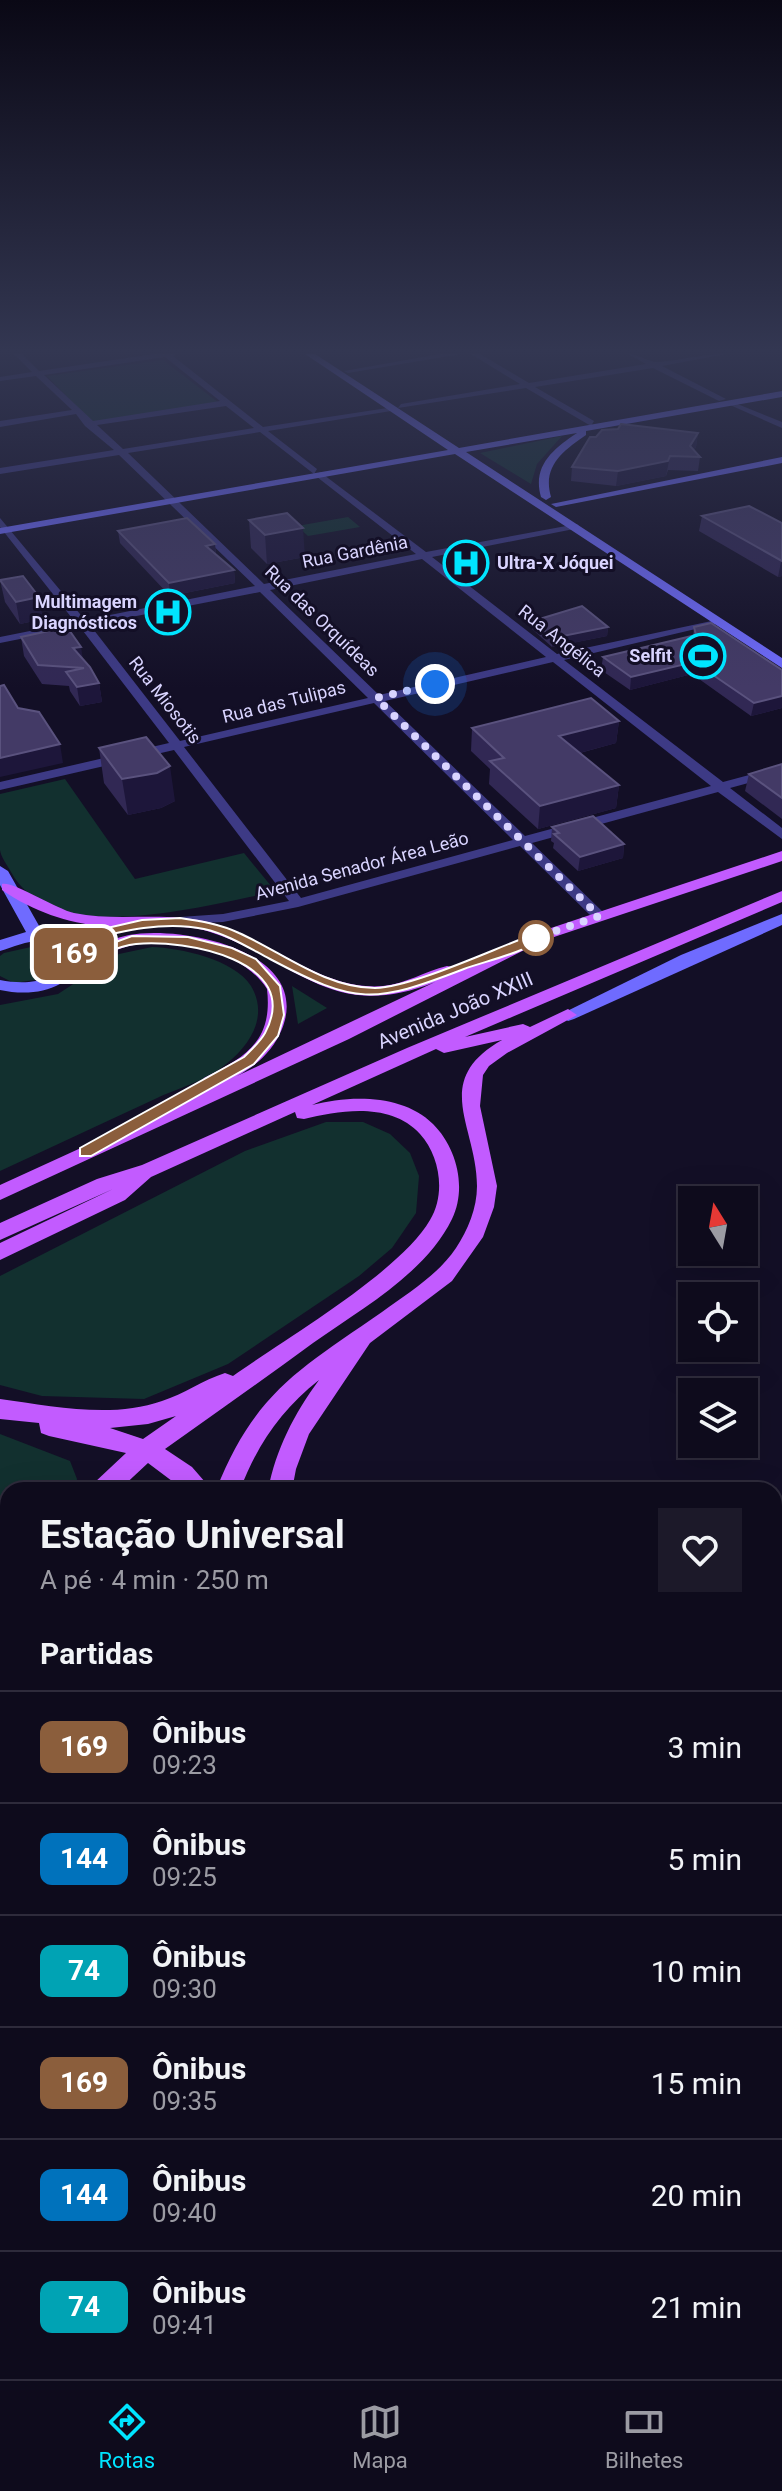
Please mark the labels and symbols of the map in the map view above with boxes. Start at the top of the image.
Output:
street label: Rua Gardênia [300,531,409,572]
hospital icon: Ultra-X Jóquei [442,539,490,587]
place label: Ultra-X Jóquei [497,552,614,573]
street label: Rua das Orquídeas [261,561,384,681]
hospital icon: Multimagem Diagnósticos [144,588,192,636]
place label: Multimagem Diagnósticos [31,591,137,633]
street label: Rua Angélica [515,600,610,681]
sports icon: Selfit [679,632,727,680]
place label: Selfit [629,645,672,666]
street label: Rua Miosotis [125,652,206,747]
your location [415,664,455,704]
street label: Rua das Tulipas [220,676,348,727]
street label: Avenida Senador Área Leão [253,827,471,904]
unlabelled marker [519,921,553,955]
line badge: 169 [28,928,120,980]
street label: Avenida João XXIII [374,966,536,1054]
north arrow [678,1186,758,1266]

